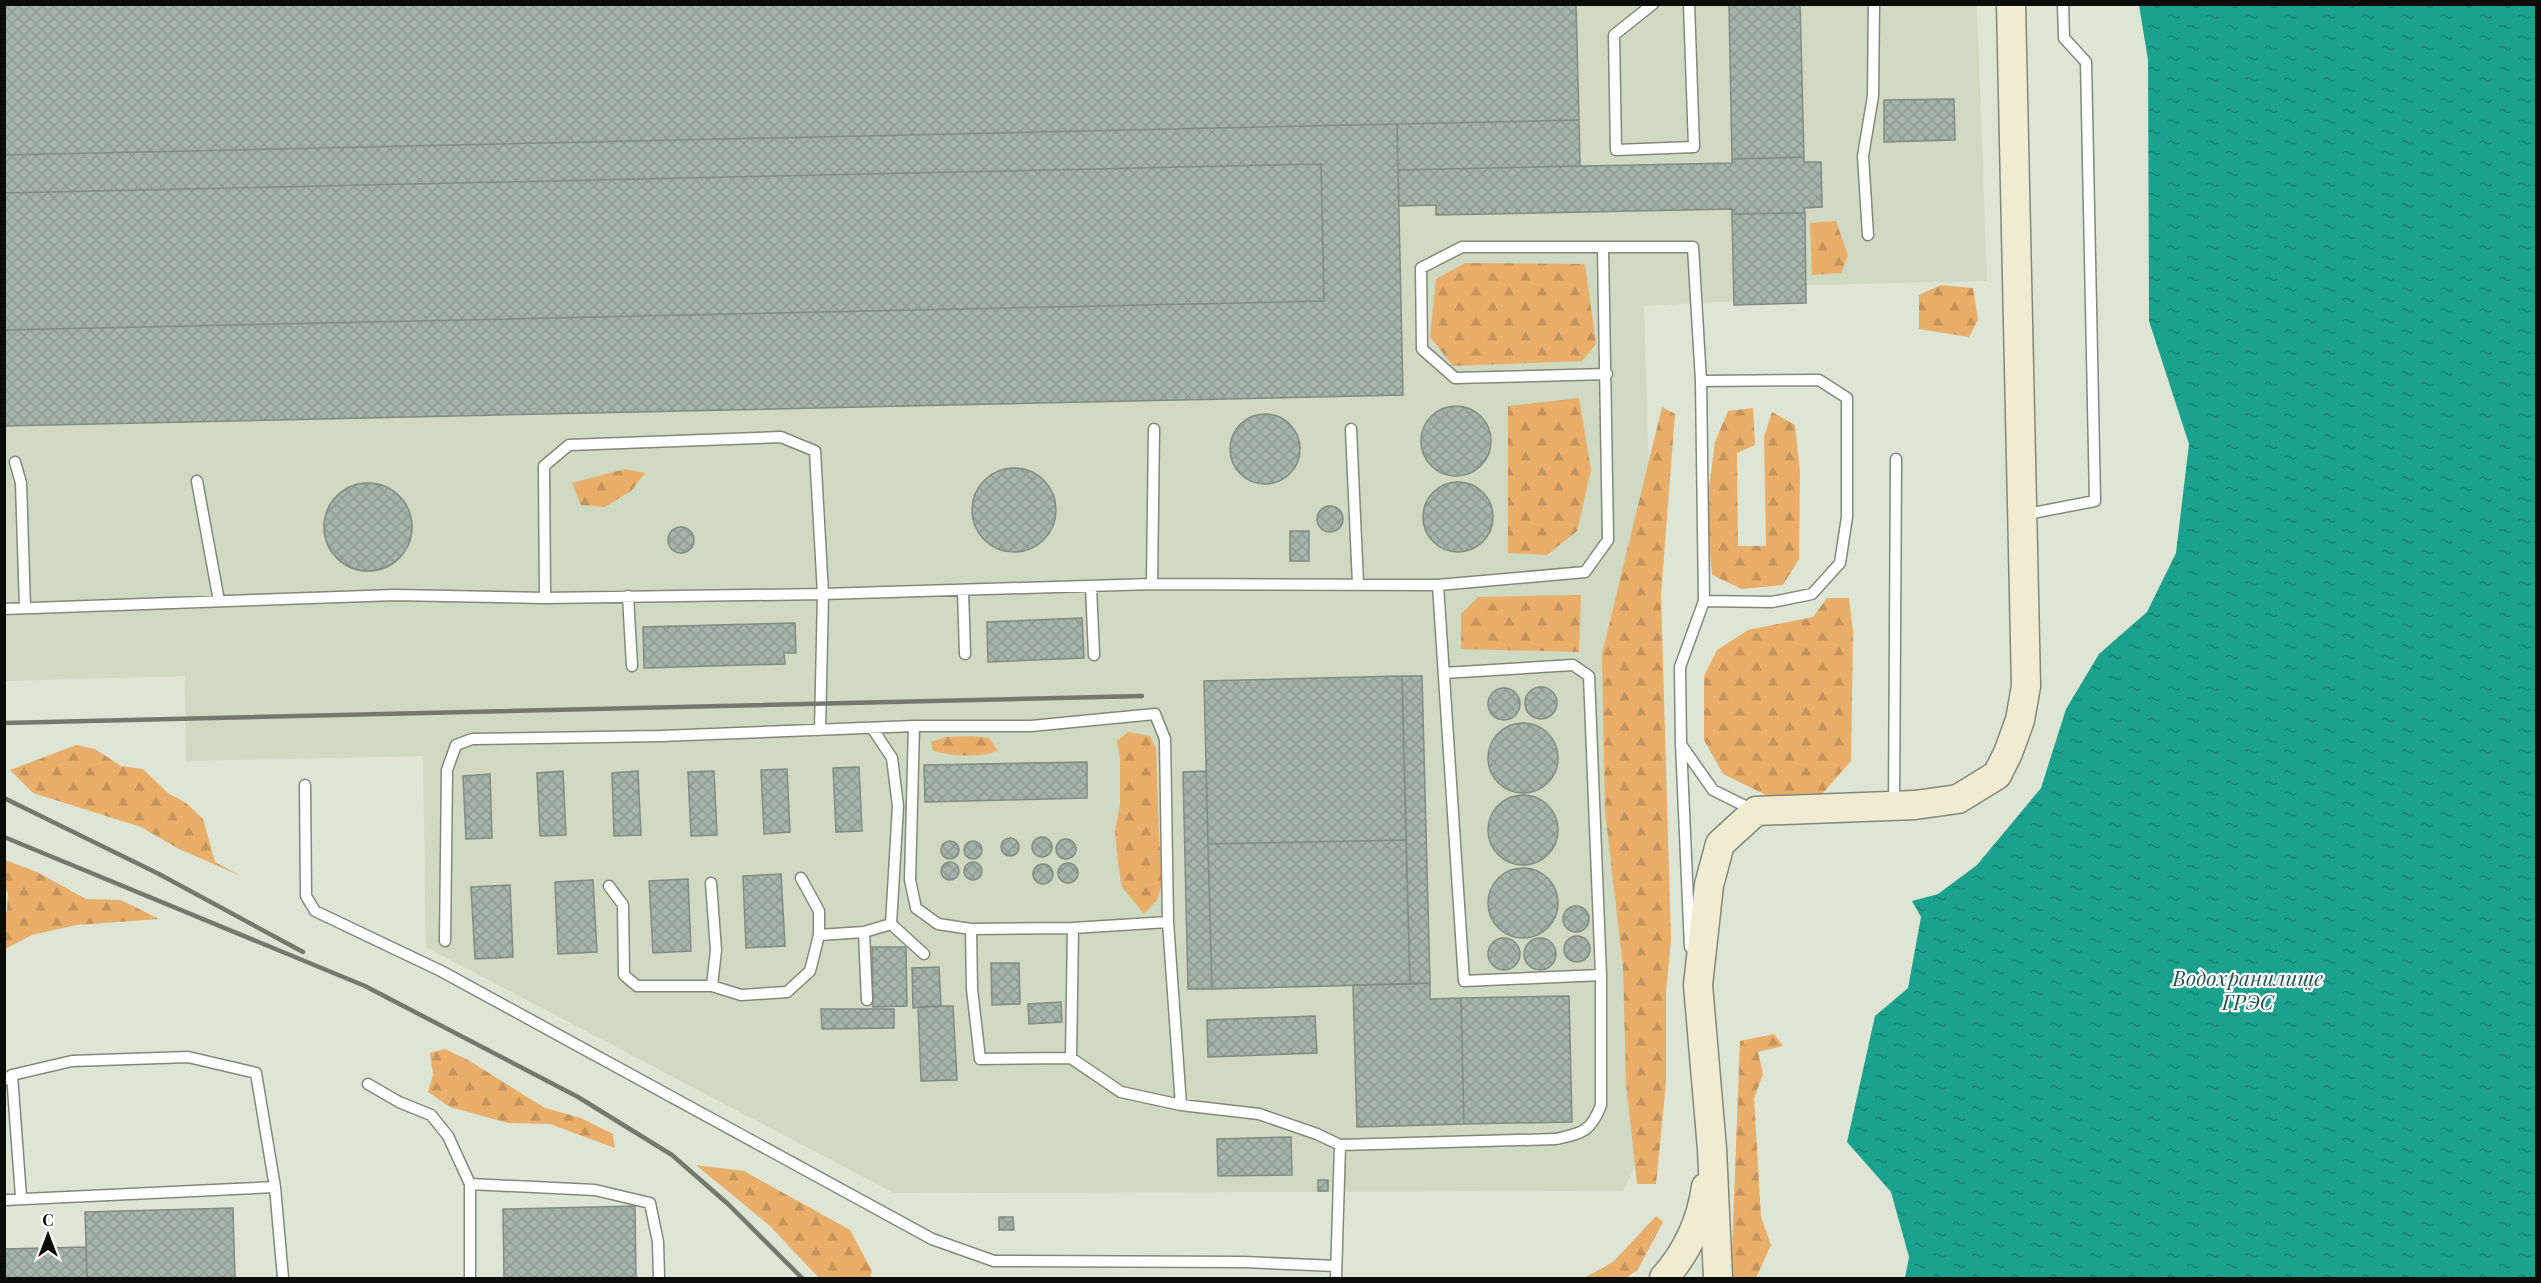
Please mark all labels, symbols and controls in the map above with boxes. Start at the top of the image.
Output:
water label: Водохранилище ГРЭС [2172,963,2323,1015]
north arrow [18,1205,78,1265]
text: С [42,1209,54,1230]

